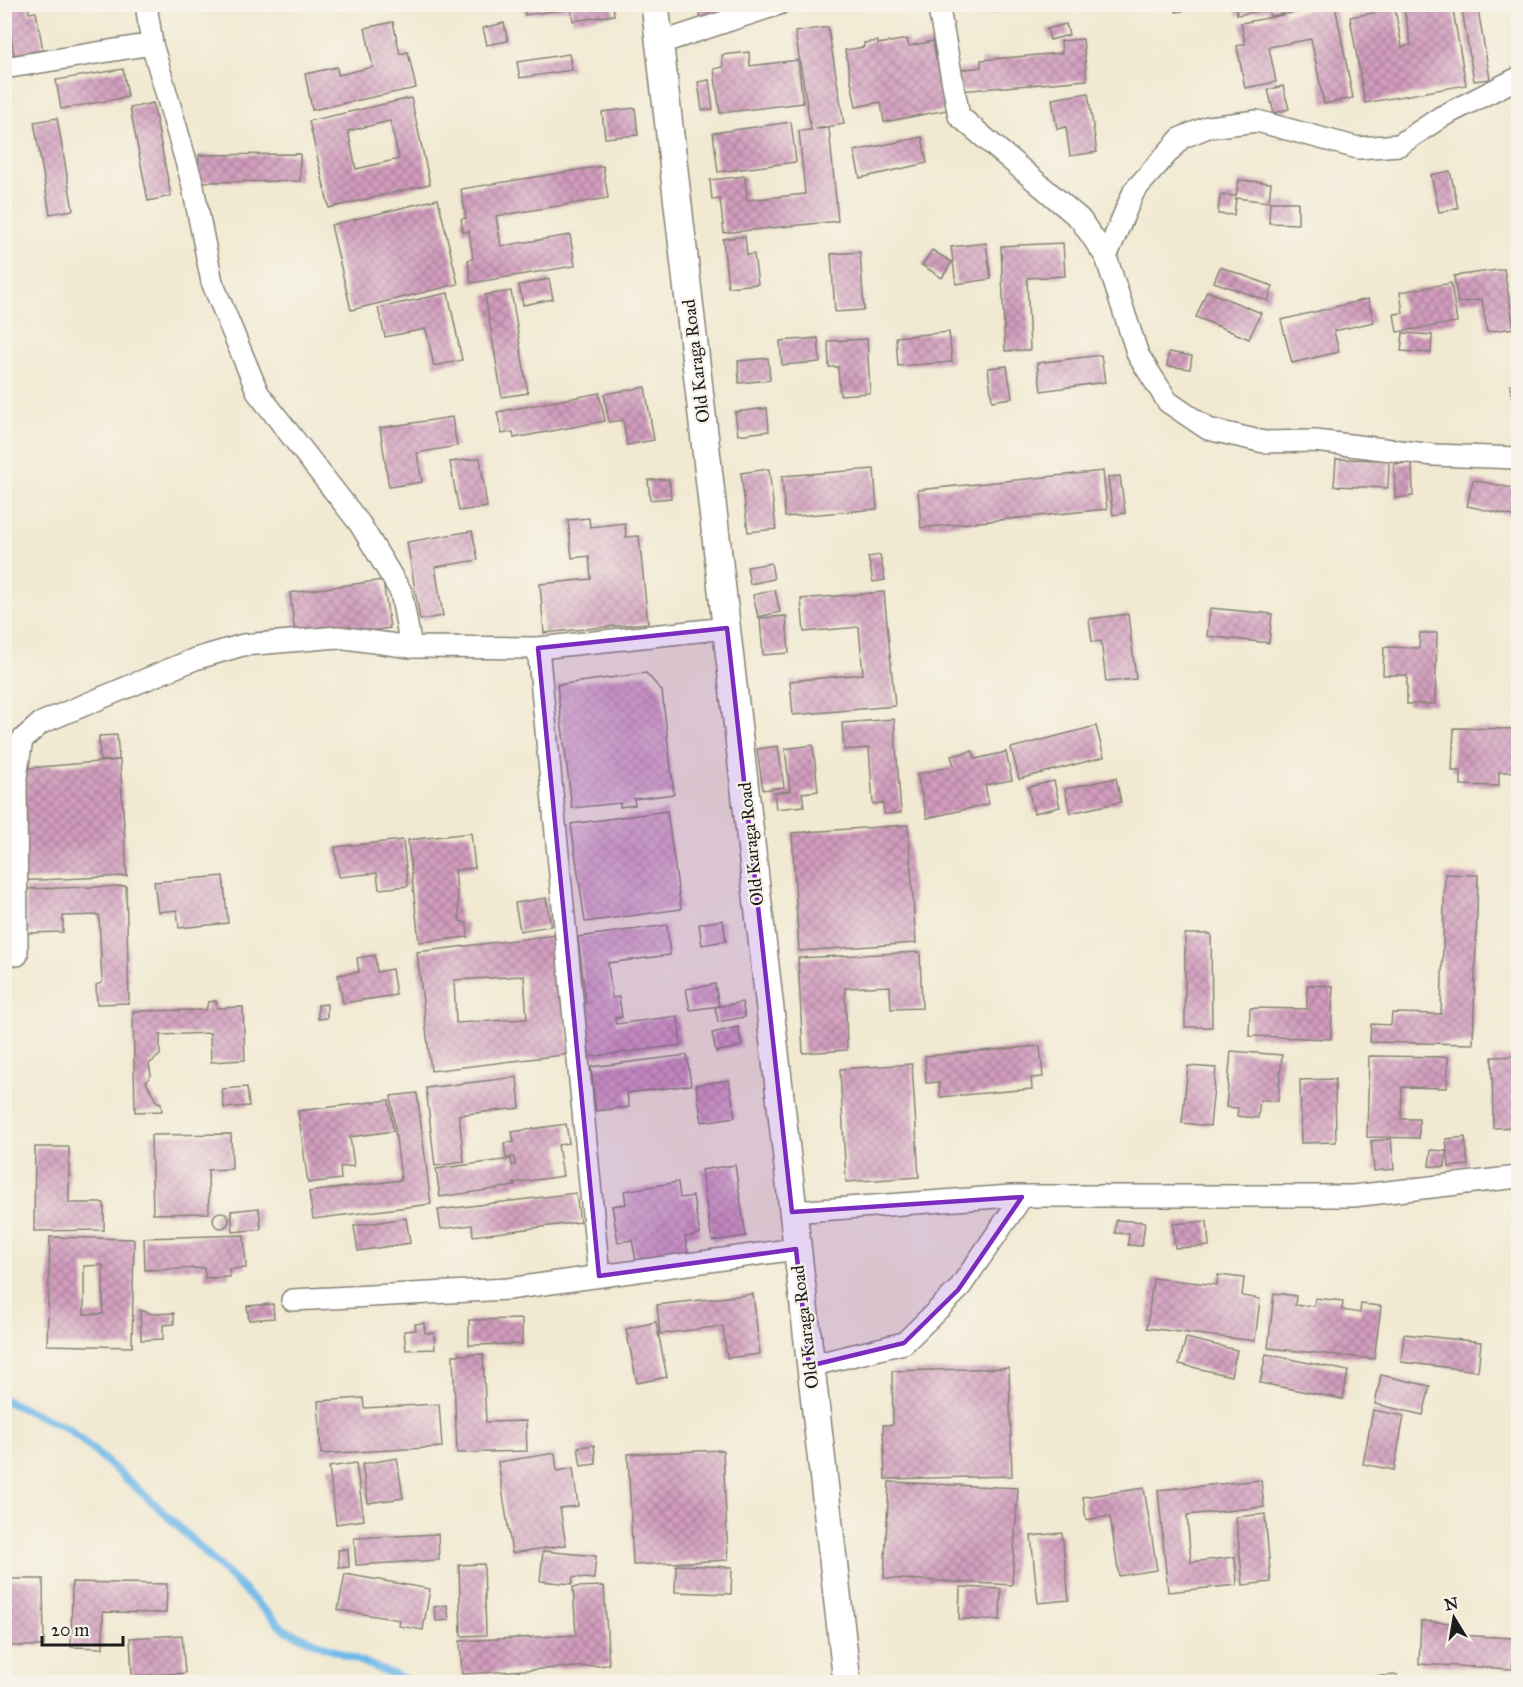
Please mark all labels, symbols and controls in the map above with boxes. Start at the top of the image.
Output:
street label: Old Karaga Road [678,298,715,424]
street label: Old Karaga Road [734,781,769,907]
street label: Old Karaga Road [787,1264,824,1390]
north arrow [1424,1588,1484,1648]
text: N [1443,1593,1460,1614]
scale bar [42,1609,123,1647]
text: 20 m [51,1619,89,1641]

